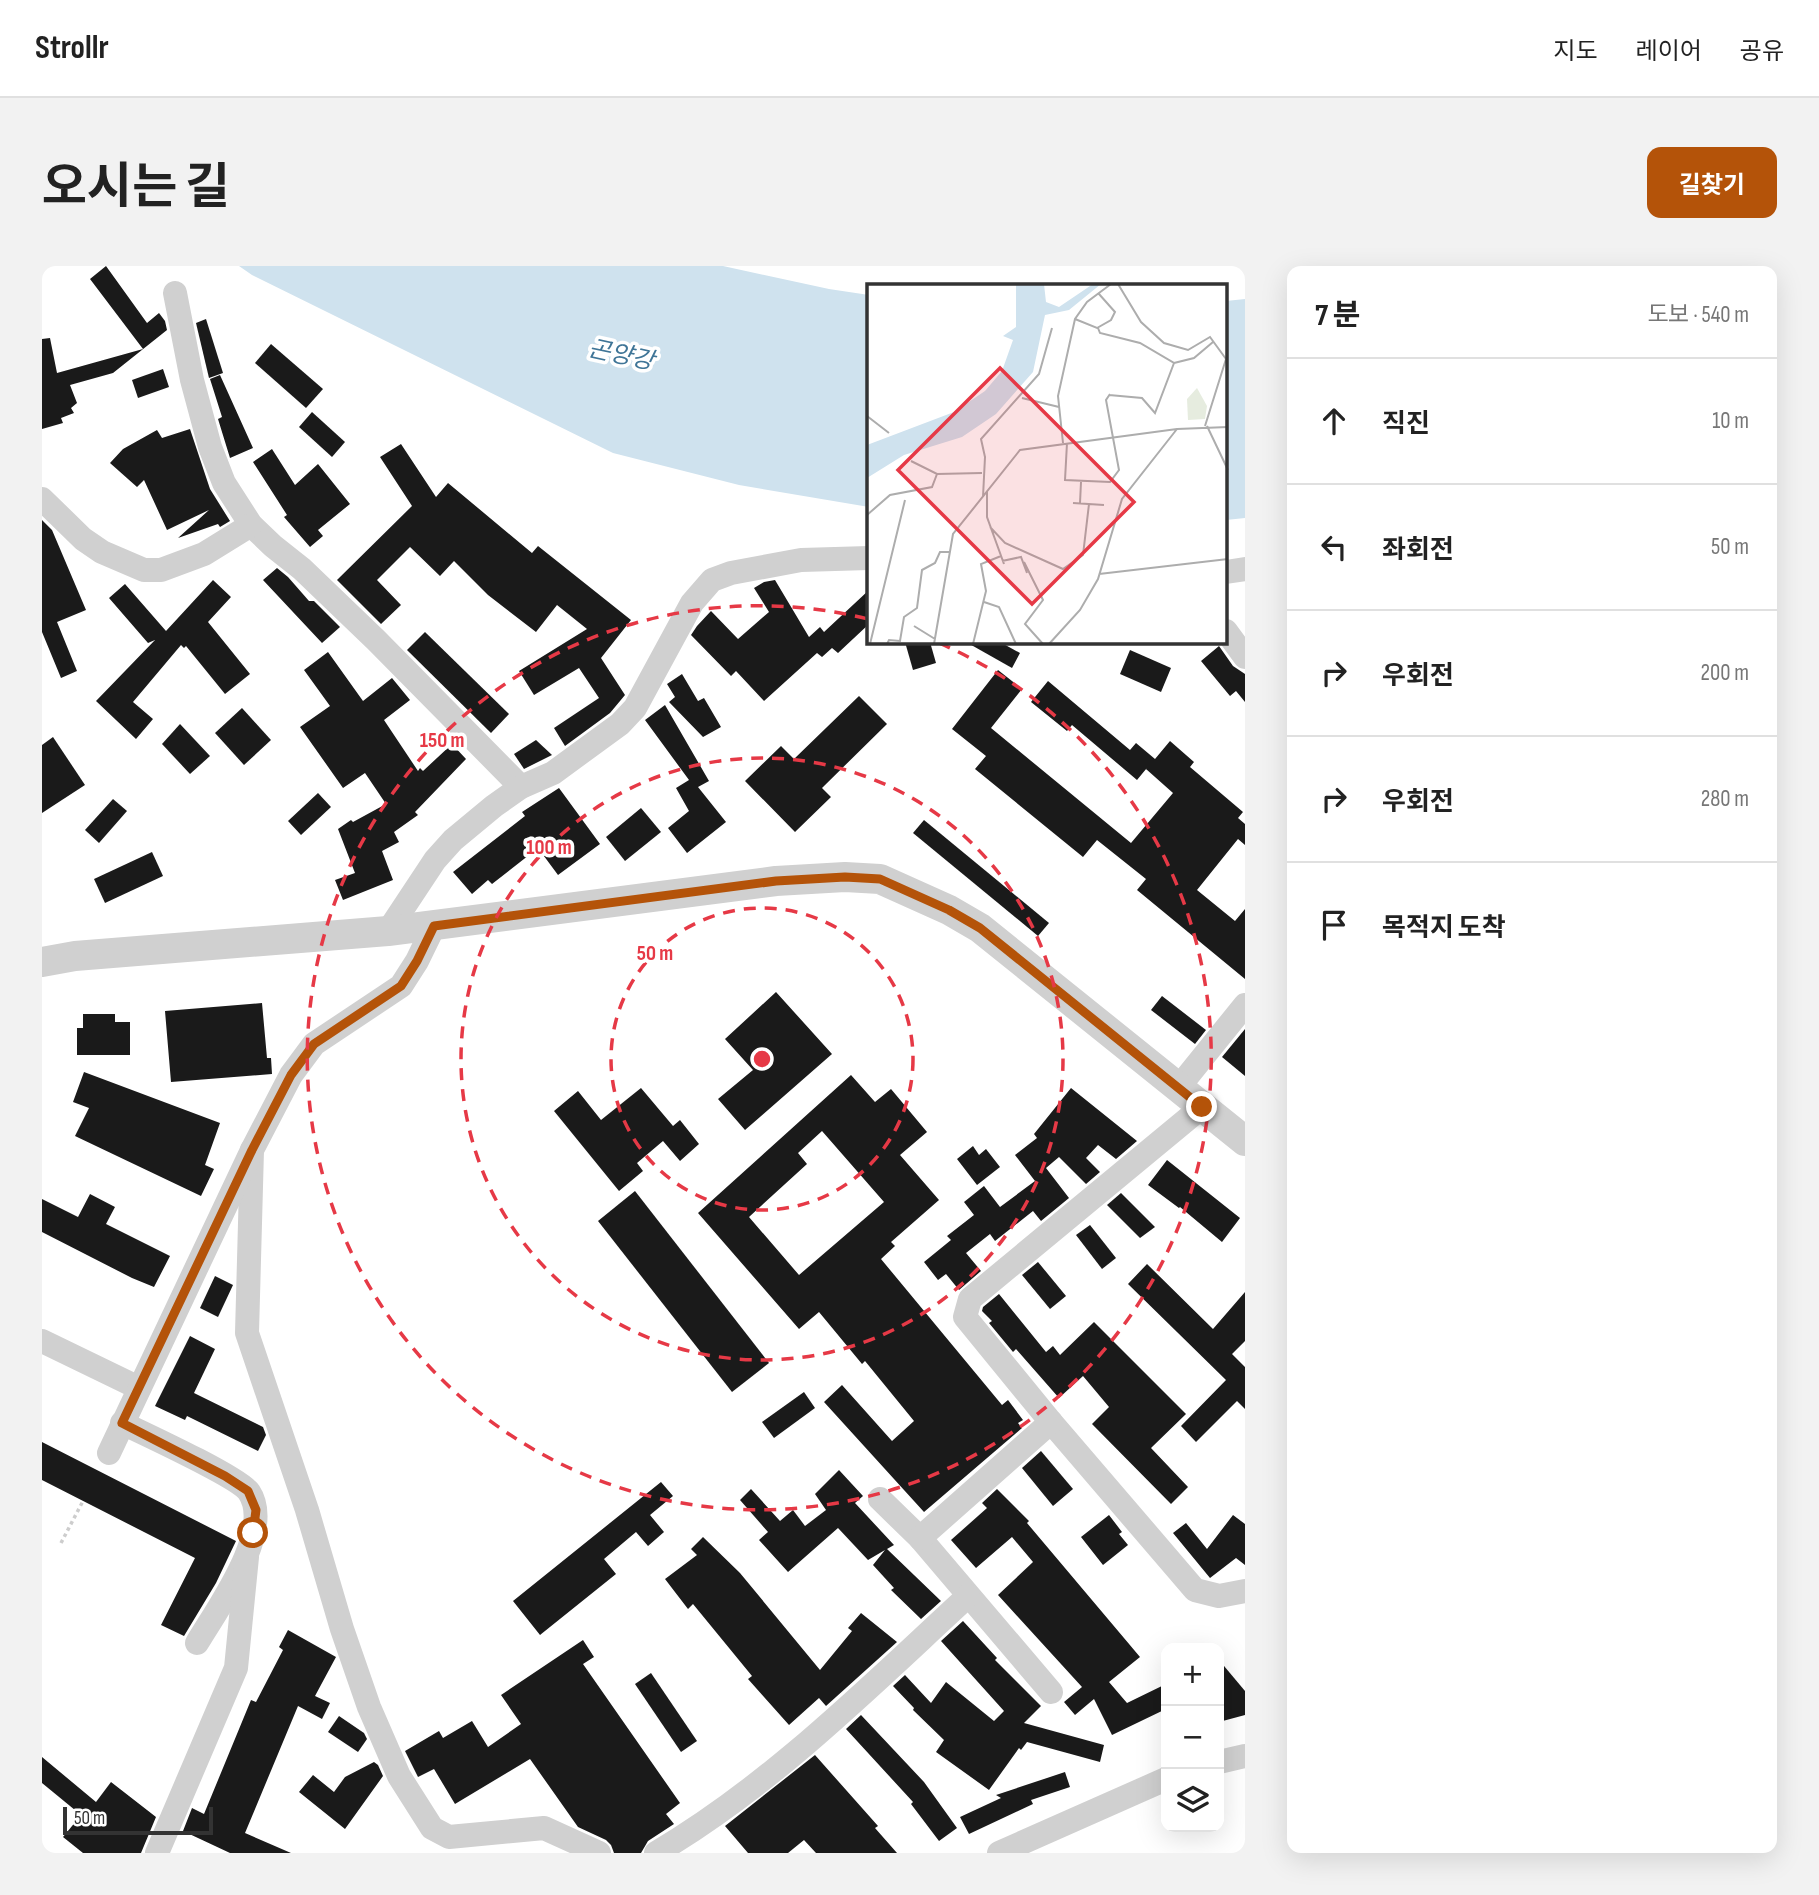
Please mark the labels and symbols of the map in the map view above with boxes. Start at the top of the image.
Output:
inset map [867,284,1227,644]
water label: 곤양강 [586,334,659,377]
text: 150 m [420,728,464,753]
text: 100 m [526,835,572,860]
text: 50 m [637,941,673,966]
centre of rings [750,1047,774,1071]
route end [1186,1091,1217,1122]
route start [237,1517,268,1548]
scale bar [63,1804,214,1836]

